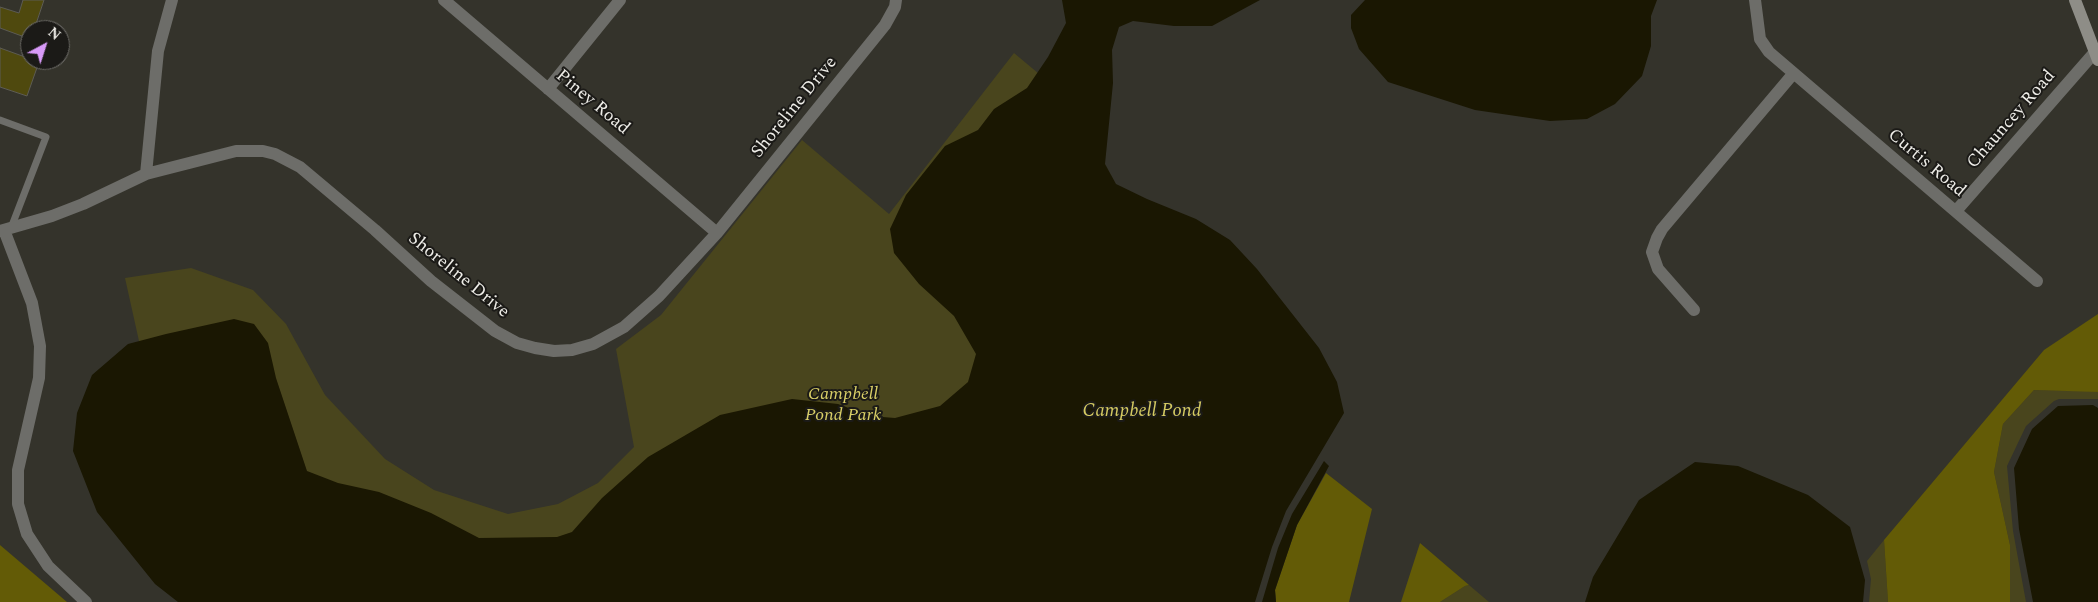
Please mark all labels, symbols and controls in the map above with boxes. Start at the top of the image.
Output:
north arrow [20,20,70,70]
text: N [43,22,65,46]
street label: Shoreline Drive [747,53,843,163]
street label: Piney Road [551,66,633,140]
street label: Chauncey Road [1963,66,2061,174]
street label: Curtis Road [1883,125,1969,203]
street label: Shoreline Drive [403,228,513,324]
park label: Campbell Pond Park [805,384,881,426]
water label: Campbell Pond [1083,401,1201,423]

